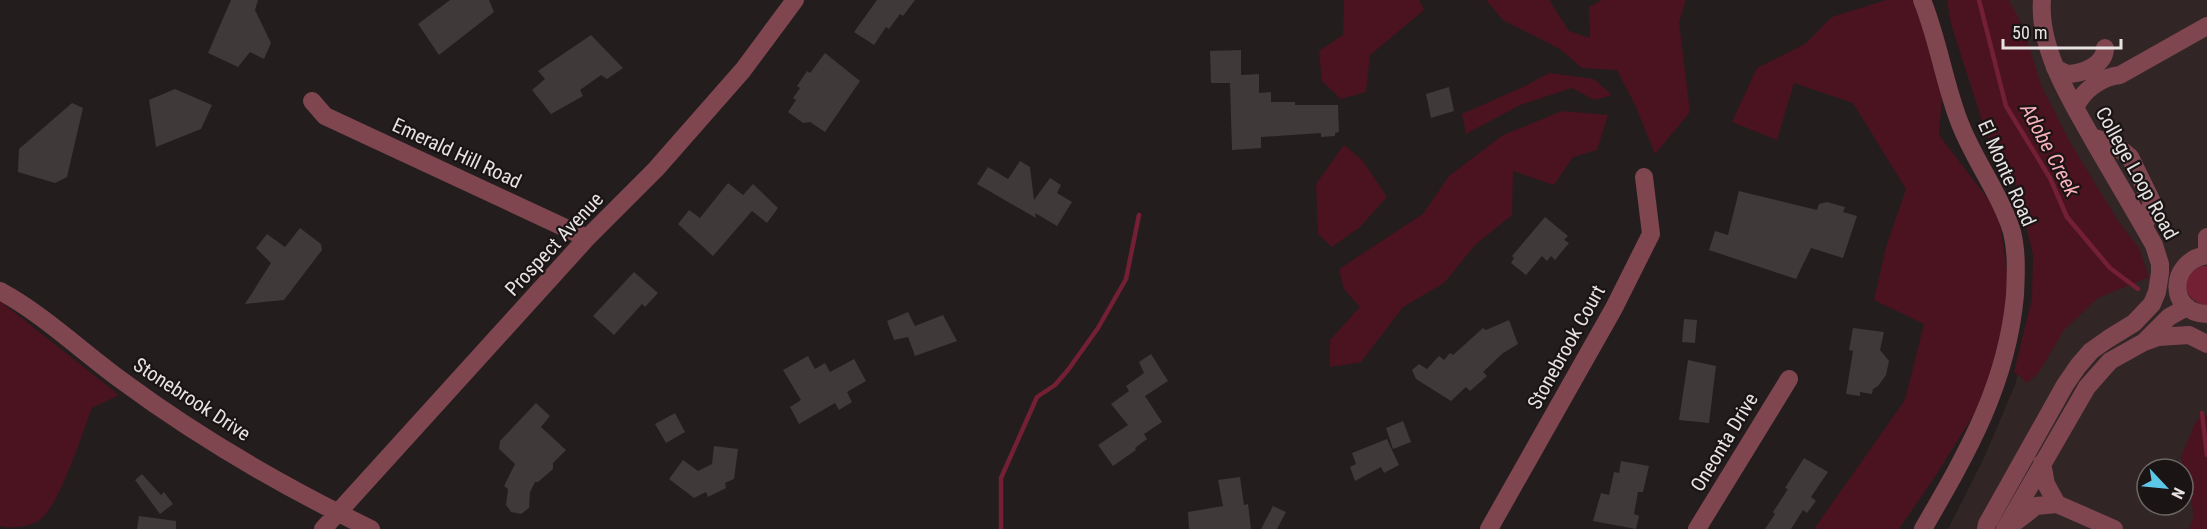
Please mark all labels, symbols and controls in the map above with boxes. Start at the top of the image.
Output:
scale bar [2003,12,2122,50]
text: 50 m [2012,22,2047,43]
water label: Adobe Creek [2015,98,2085,202]
street label: College Loop Road [2091,102,2183,244]
street label: Emerald Hill Road [389,113,525,193]
street label: El Monte Road [1973,116,2041,230]
street label: Prospect Avenue [500,187,608,301]
street label: Stonebrook Court [1522,281,1610,413]
street label: Stonebrook Drive [129,352,255,446]
street label: Oneonta Drive [1685,388,1763,496]
north arrow [2135,457,2195,517]
text: N [2167,485,2189,502]

